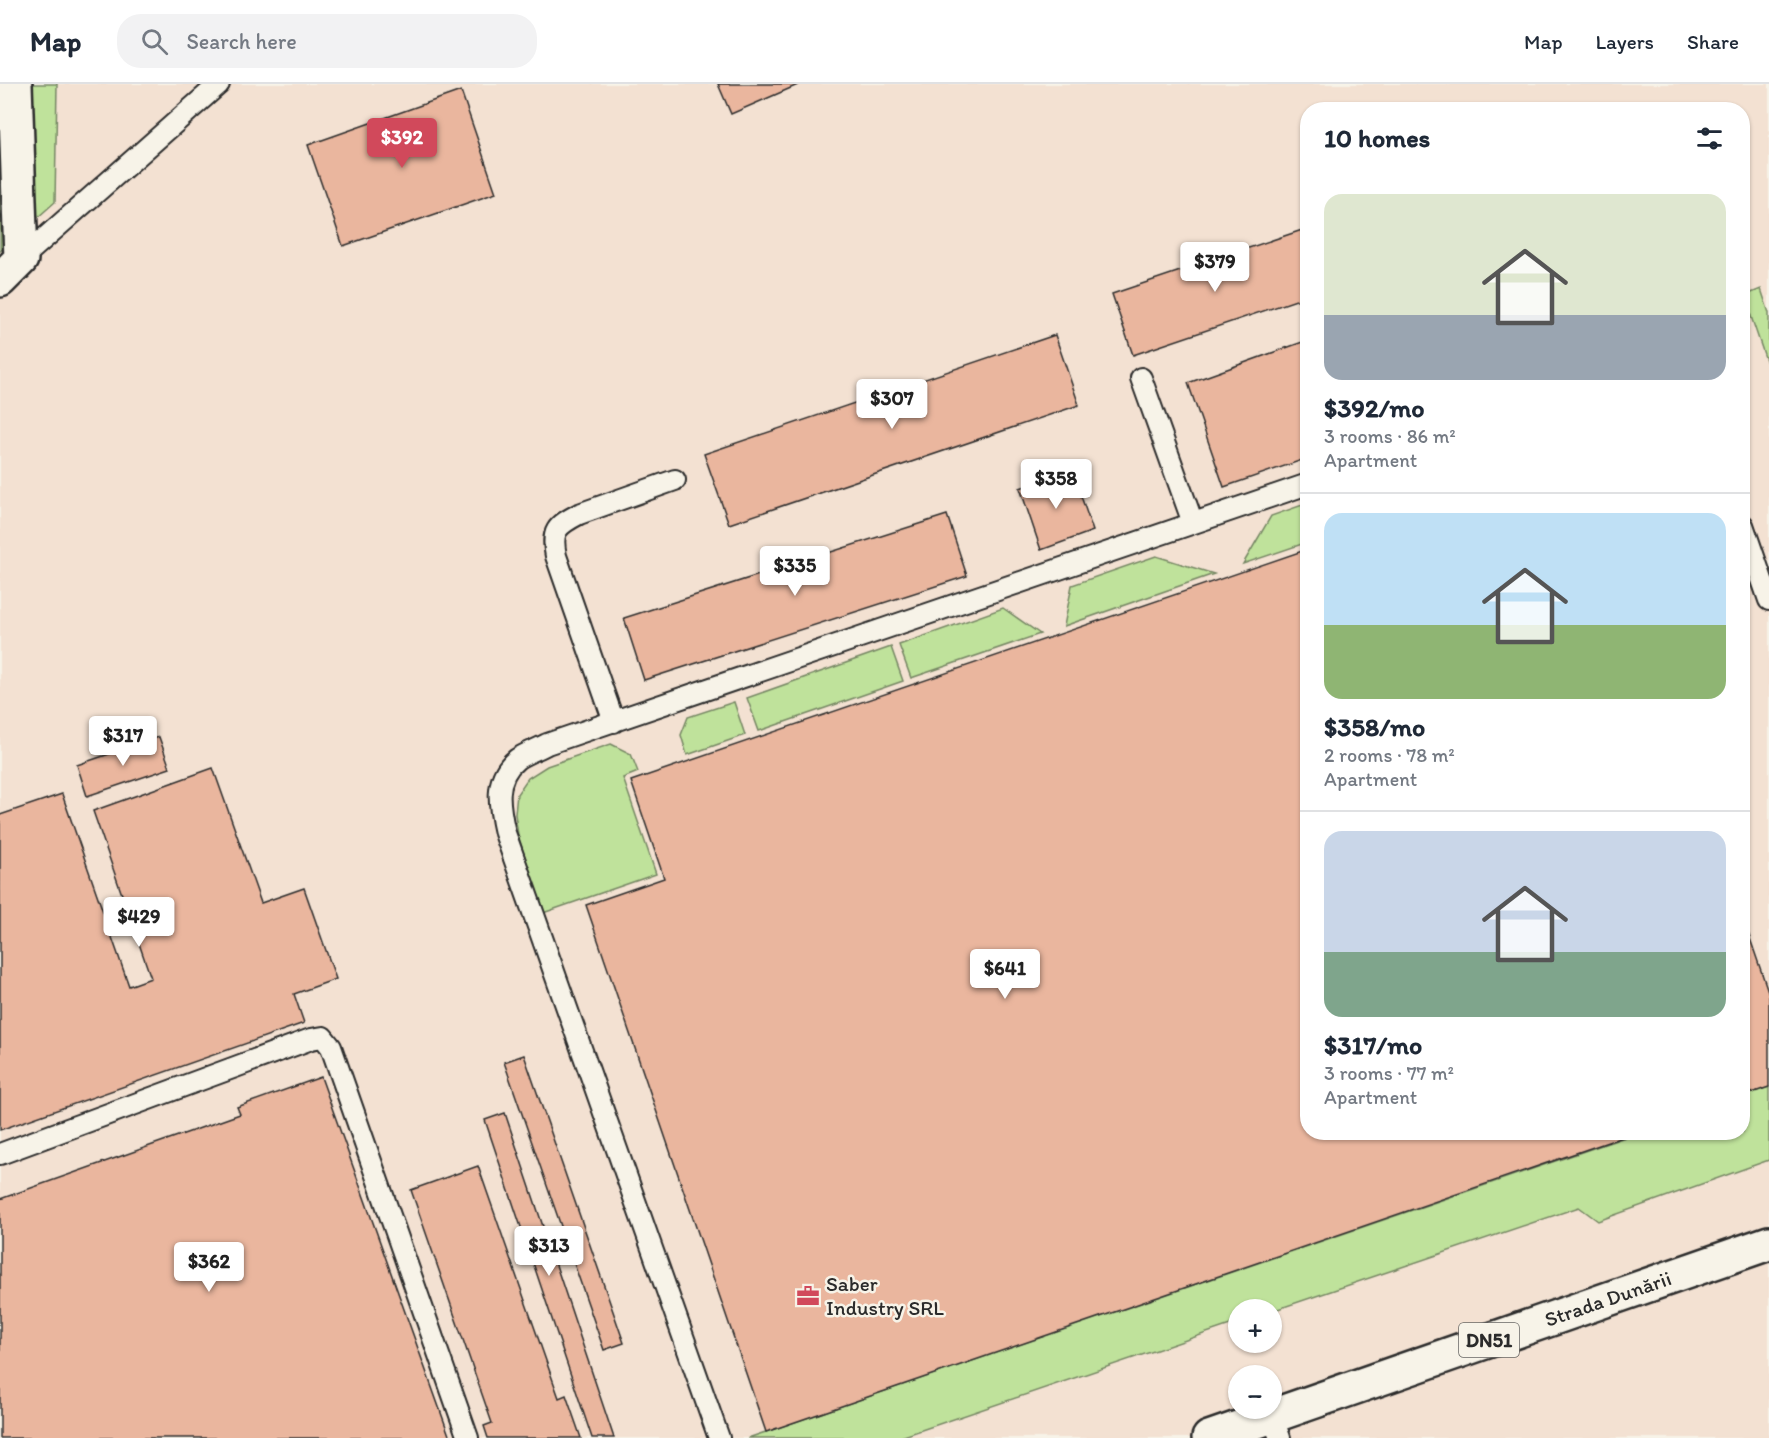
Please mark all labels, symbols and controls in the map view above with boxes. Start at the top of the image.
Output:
search box [117,14,537,68]
text: Map [30,24,81,58]
icon: search [138,25,171,58]
text: Search here [186,28,297,55]
text: Map [1524,29,1563,54]
text: Layers [1596,29,1654,54]
text: Share [1687,29,1739,54]
pin: $392 [366,118,438,169]
text: 10 homes [1324,122,1430,154]
icon: filters [1693,122,1726,155]
text: $392 [381,125,423,149]
icon: home [1471,233,1579,341]
pin: $379 [1179,242,1251,293]
text: $379 [1194,249,1236,273]
pin: $307 [856,379,928,430]
text: $307 [870,386,914,410]
text: $392/mo [1324,392,1425,424]
text: 3 rooms · 86 m² [1324,424,1456,448]
text: Apartment [1324,448,1417,472]
pin: $358 [1020,459,1092,510]
text: $358 [1035,466,1077,490]
pin: $335 [759,546,831,597]
icon: home [1471,552,1579,660]
text: $335 [774,553,816,577]
text: $358/mo [1324,711,1425,743]
pin: $317 [87,716,159,767]
text: $317 [103,723,143,747]
text: 2 rooms · 78 m² [1324,743,1455,767]
text: Apartment [1324,767,1417,791]
icon: home [1471,870,1579,978]
pin: $429 [103,897,175,948]
text: $429 [117,904,161,928]
pin: $641 [969,949,1041,1000]
text: $641 [984,956,1026,980]
text: $317/mo [1324,1029,1422,1061]
text: 3 rooms · 77 m² [1324,1061,1454,1085]
text: Apartment [1324,1085,1417,1109]
pin: $313 [513,1226,585,1277]
text: $313 [528,1233,570,1257]
pin: $362 [173,1242,245,1293]
text: $362 [188,1249,230,1273]
street label: Strada Dunării [1541,1265,1674,1332]
place label: Saber Industry SRL [826,1271,944,1320]
office icon: Saber Industry SRL [795,1283,821,1309]
map controls [1228,1299,1282,1419]
button: + [1228,1299,1282,1353]
road number: DN51 [1459,1323,1519,1357]
button: − [1228,1365,1282,1419]

